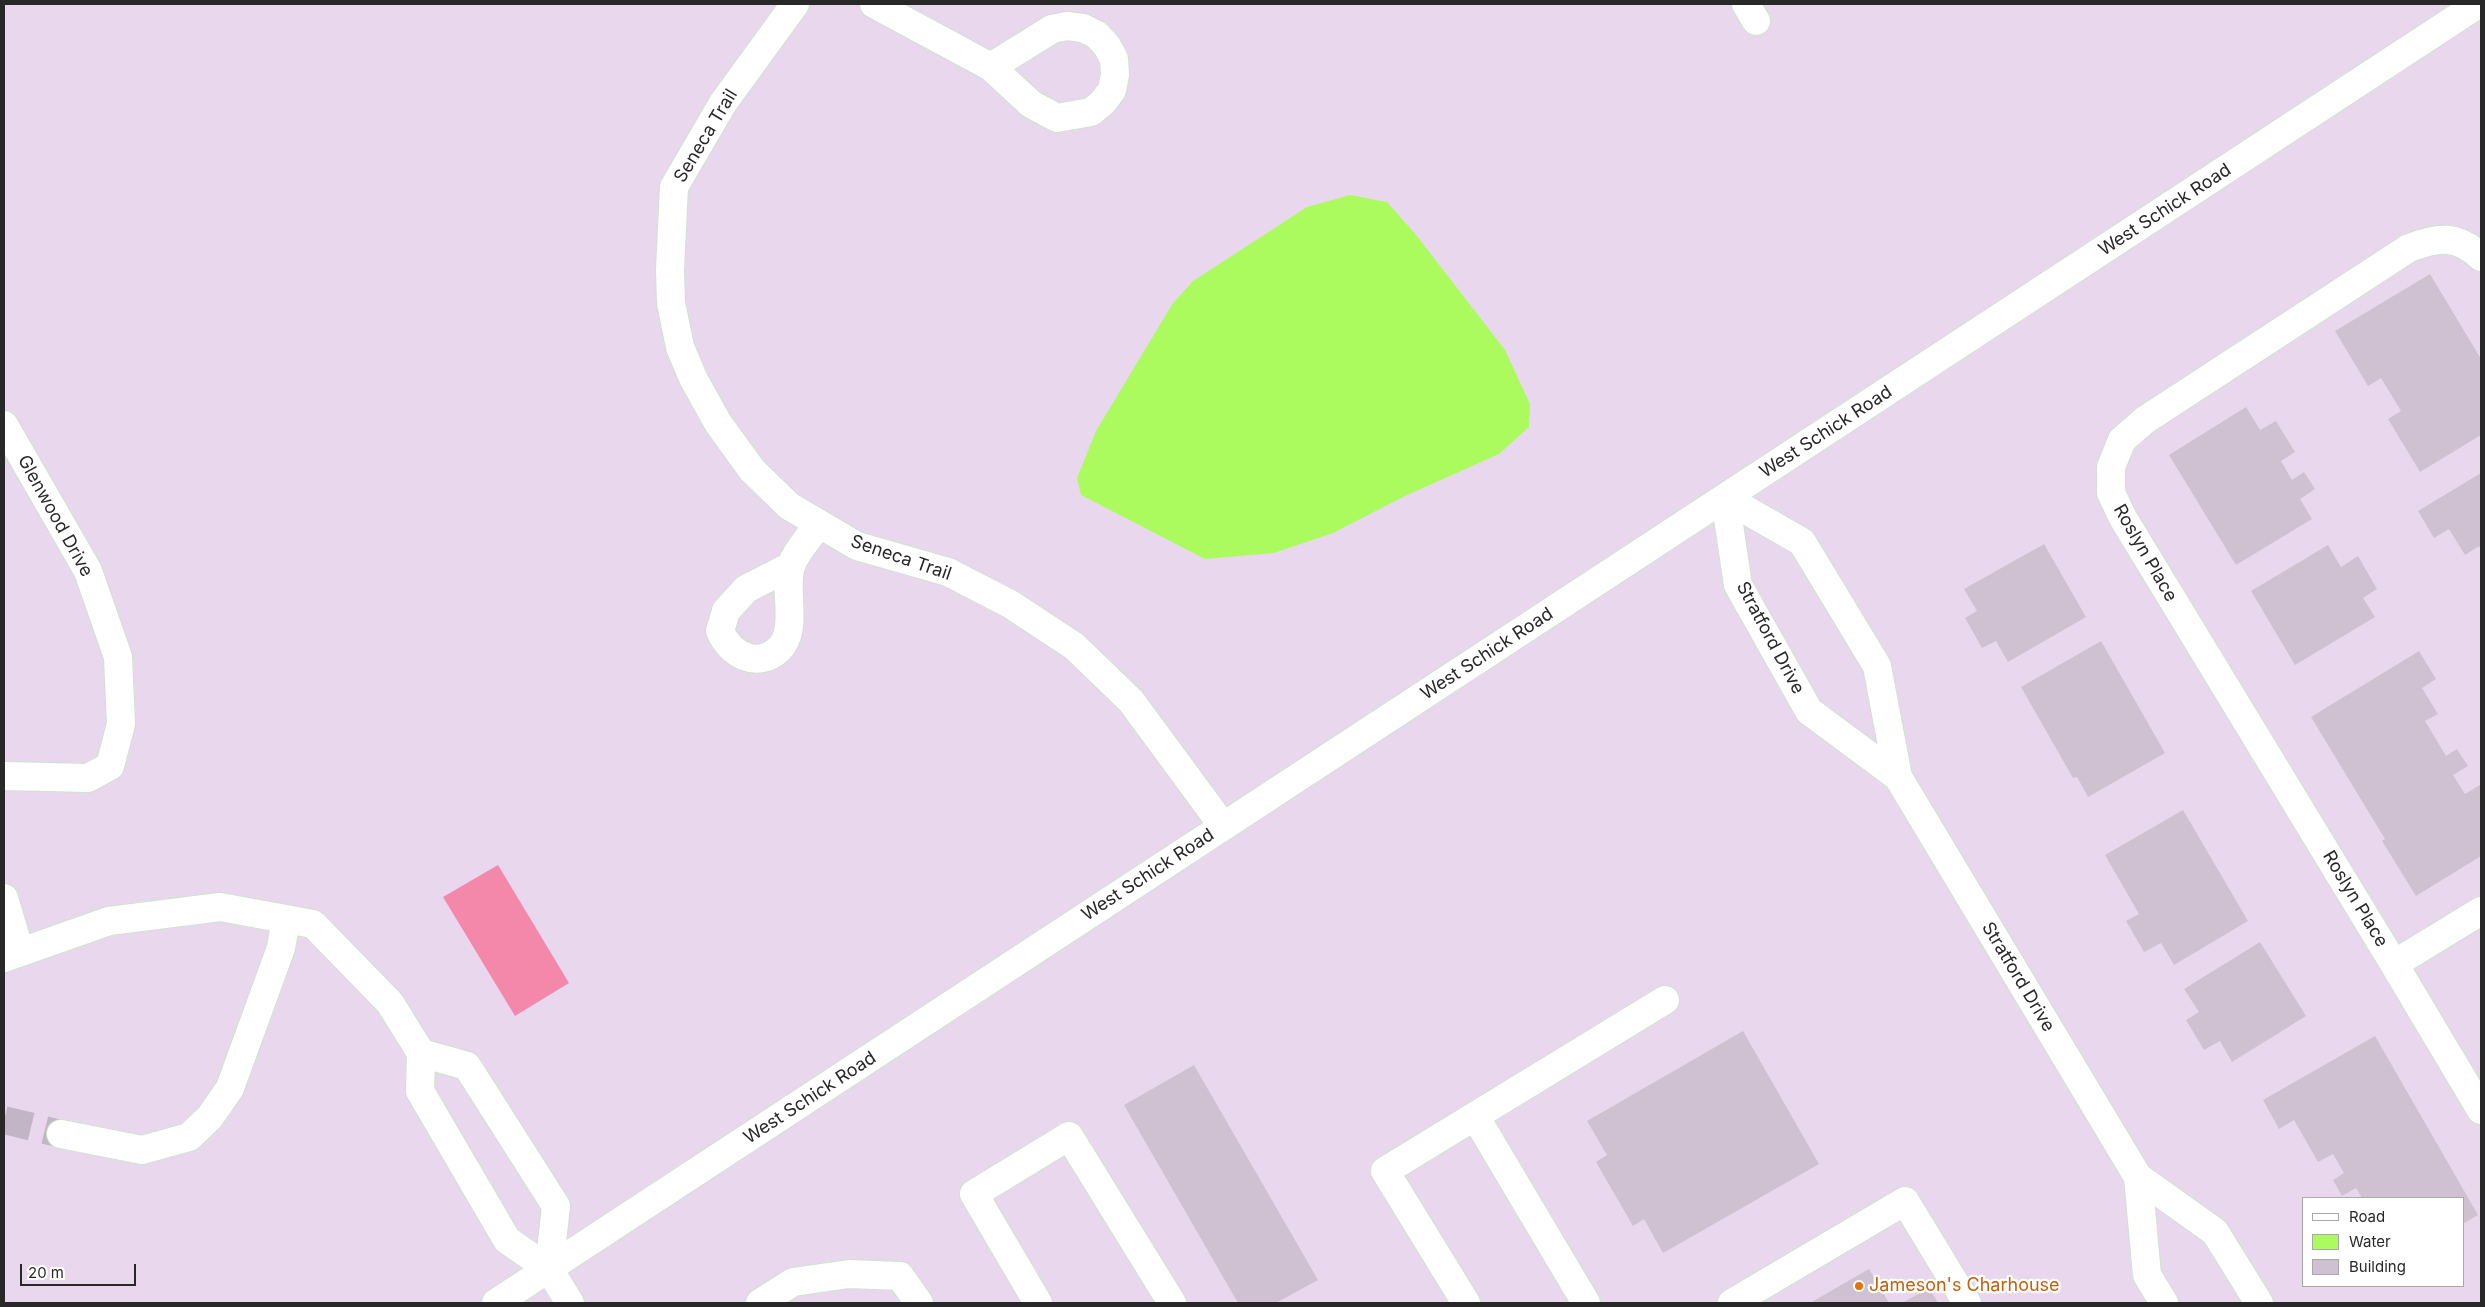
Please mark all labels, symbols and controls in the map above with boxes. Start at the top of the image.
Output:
street label: Seneca Trail [670,85,742,187]
street label: West Schick Road [2095,159,2235,261]
street label: West Schick Road [1756,381,1896,483]
street label: Glenwood Drive [13,451,97,581]
street label: Roslyn Place [2108,501,2182,605]
street label: Seneca Trail [848,531,954,585]
street label: Stratford Drive [1731,578,1809,698]
street label: West Schick Road [1417,603,1557,705]
street label: West Schick Road [1078,824,1218,926]
street label: Roslyn Place [2318,847,2392,951]
street label: Stratford Drive [1977,918,2059,1036]
street label: West Schick Road [740,1047,880,1149]
legend [2302,1197,2465,1287]
text: Road [2349,1207,2385,1226]
text: Water [2349,1232,2391,1251]
scale bar [22,1254,139,1286]
text: Building [2349,1257,2406,1276]
text: 20 m [28,1263,64,1282]
place label: Jameson's Charhouse [1869,1275,2060,1297]
marker: Jameson's Charhouse [1853,1280,1865,1292]

